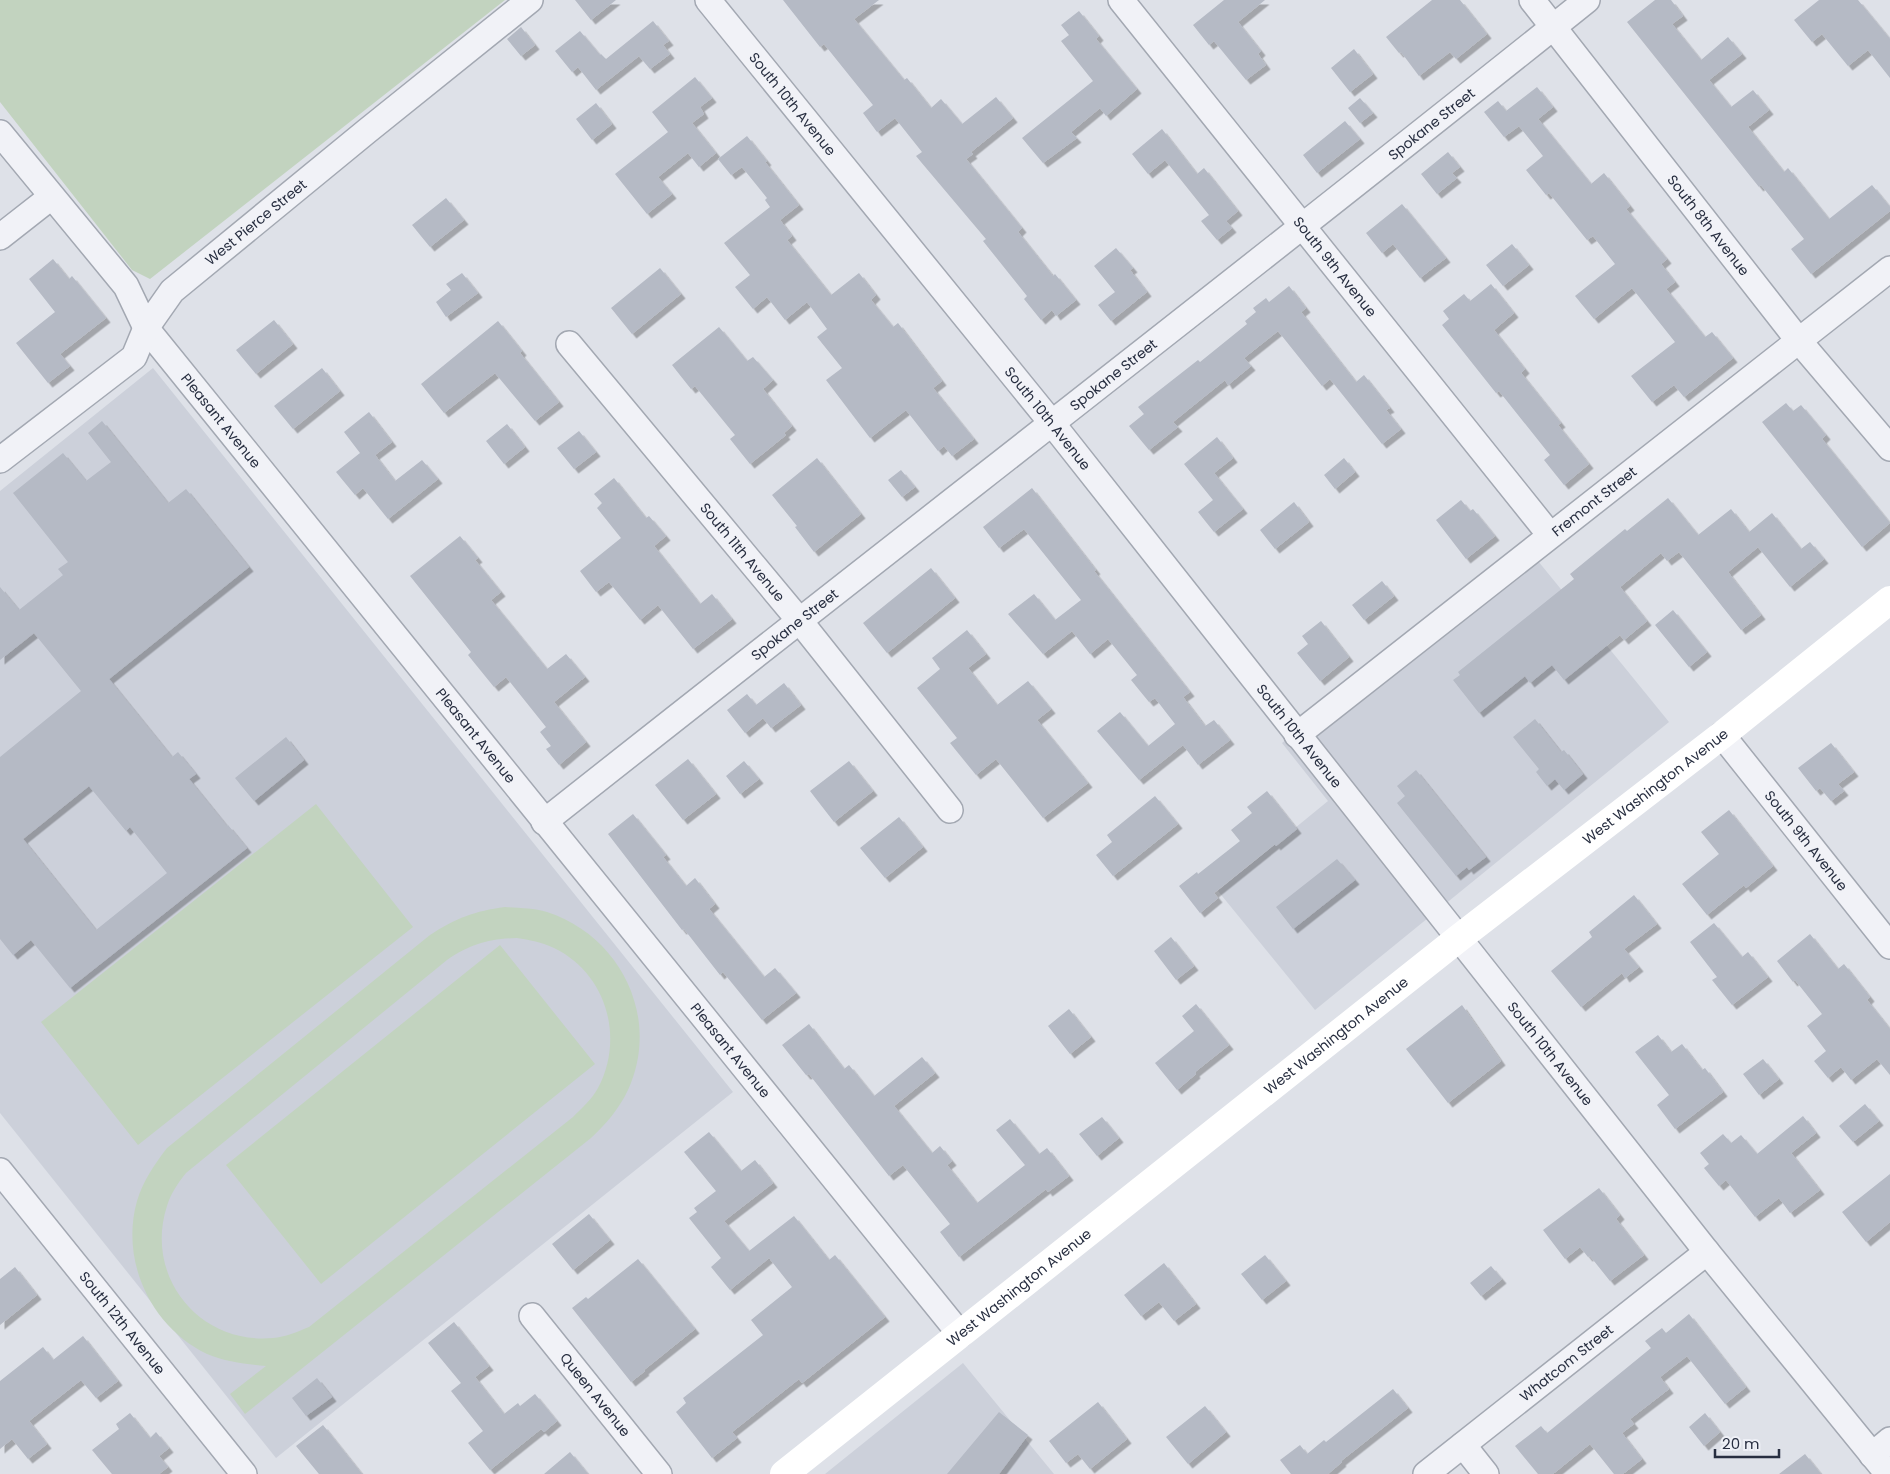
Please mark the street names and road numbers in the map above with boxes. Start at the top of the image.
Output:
street label: South 10th Avenue [744,48,841,160]
street label: Spokane Street [1384,83,1479,165]
street label: South 8th Avenue [1662,170,1754,280]
street label: West Pierce Street [201,175,311,270]
street label: South 9th Avenue [1289,212,1381,321]
street label: Spokane Street [1066,334,1161,415]
street label: South 10th Avenue [1000,362,1096,475]
street label: Pleasant Avenue [176,369,266,473]
street label: Fremont Street [1547,462,1641,541]
street label: South 11th Avenue [695,498,790,606]
street label: Spokane Street [747,584,842,665]
street label: South 10th Avenue [1252,680,1347,793]
street label: Pleasant Avenue [431,684,521,788]
street label: West Washington Avenue [1578,724,1733,849]
street label: South 9th Avenue [1760,786,1852,895]
street label: West Washington Avenue [1260,972,1413,1099]
street label: South 10th Avenue [1503,997,1598,1110]
street label: Pleasant Avenue [686,999,775,1102]
street label: West Washington Avenue [943,1224,1096,1351]
street label: South 12th Avenue [75,1267,170,1379]
street label: Whatcom Street [1516,1320,1617,1406]
street label: Queen Avenue [555,1348,635,1441]

